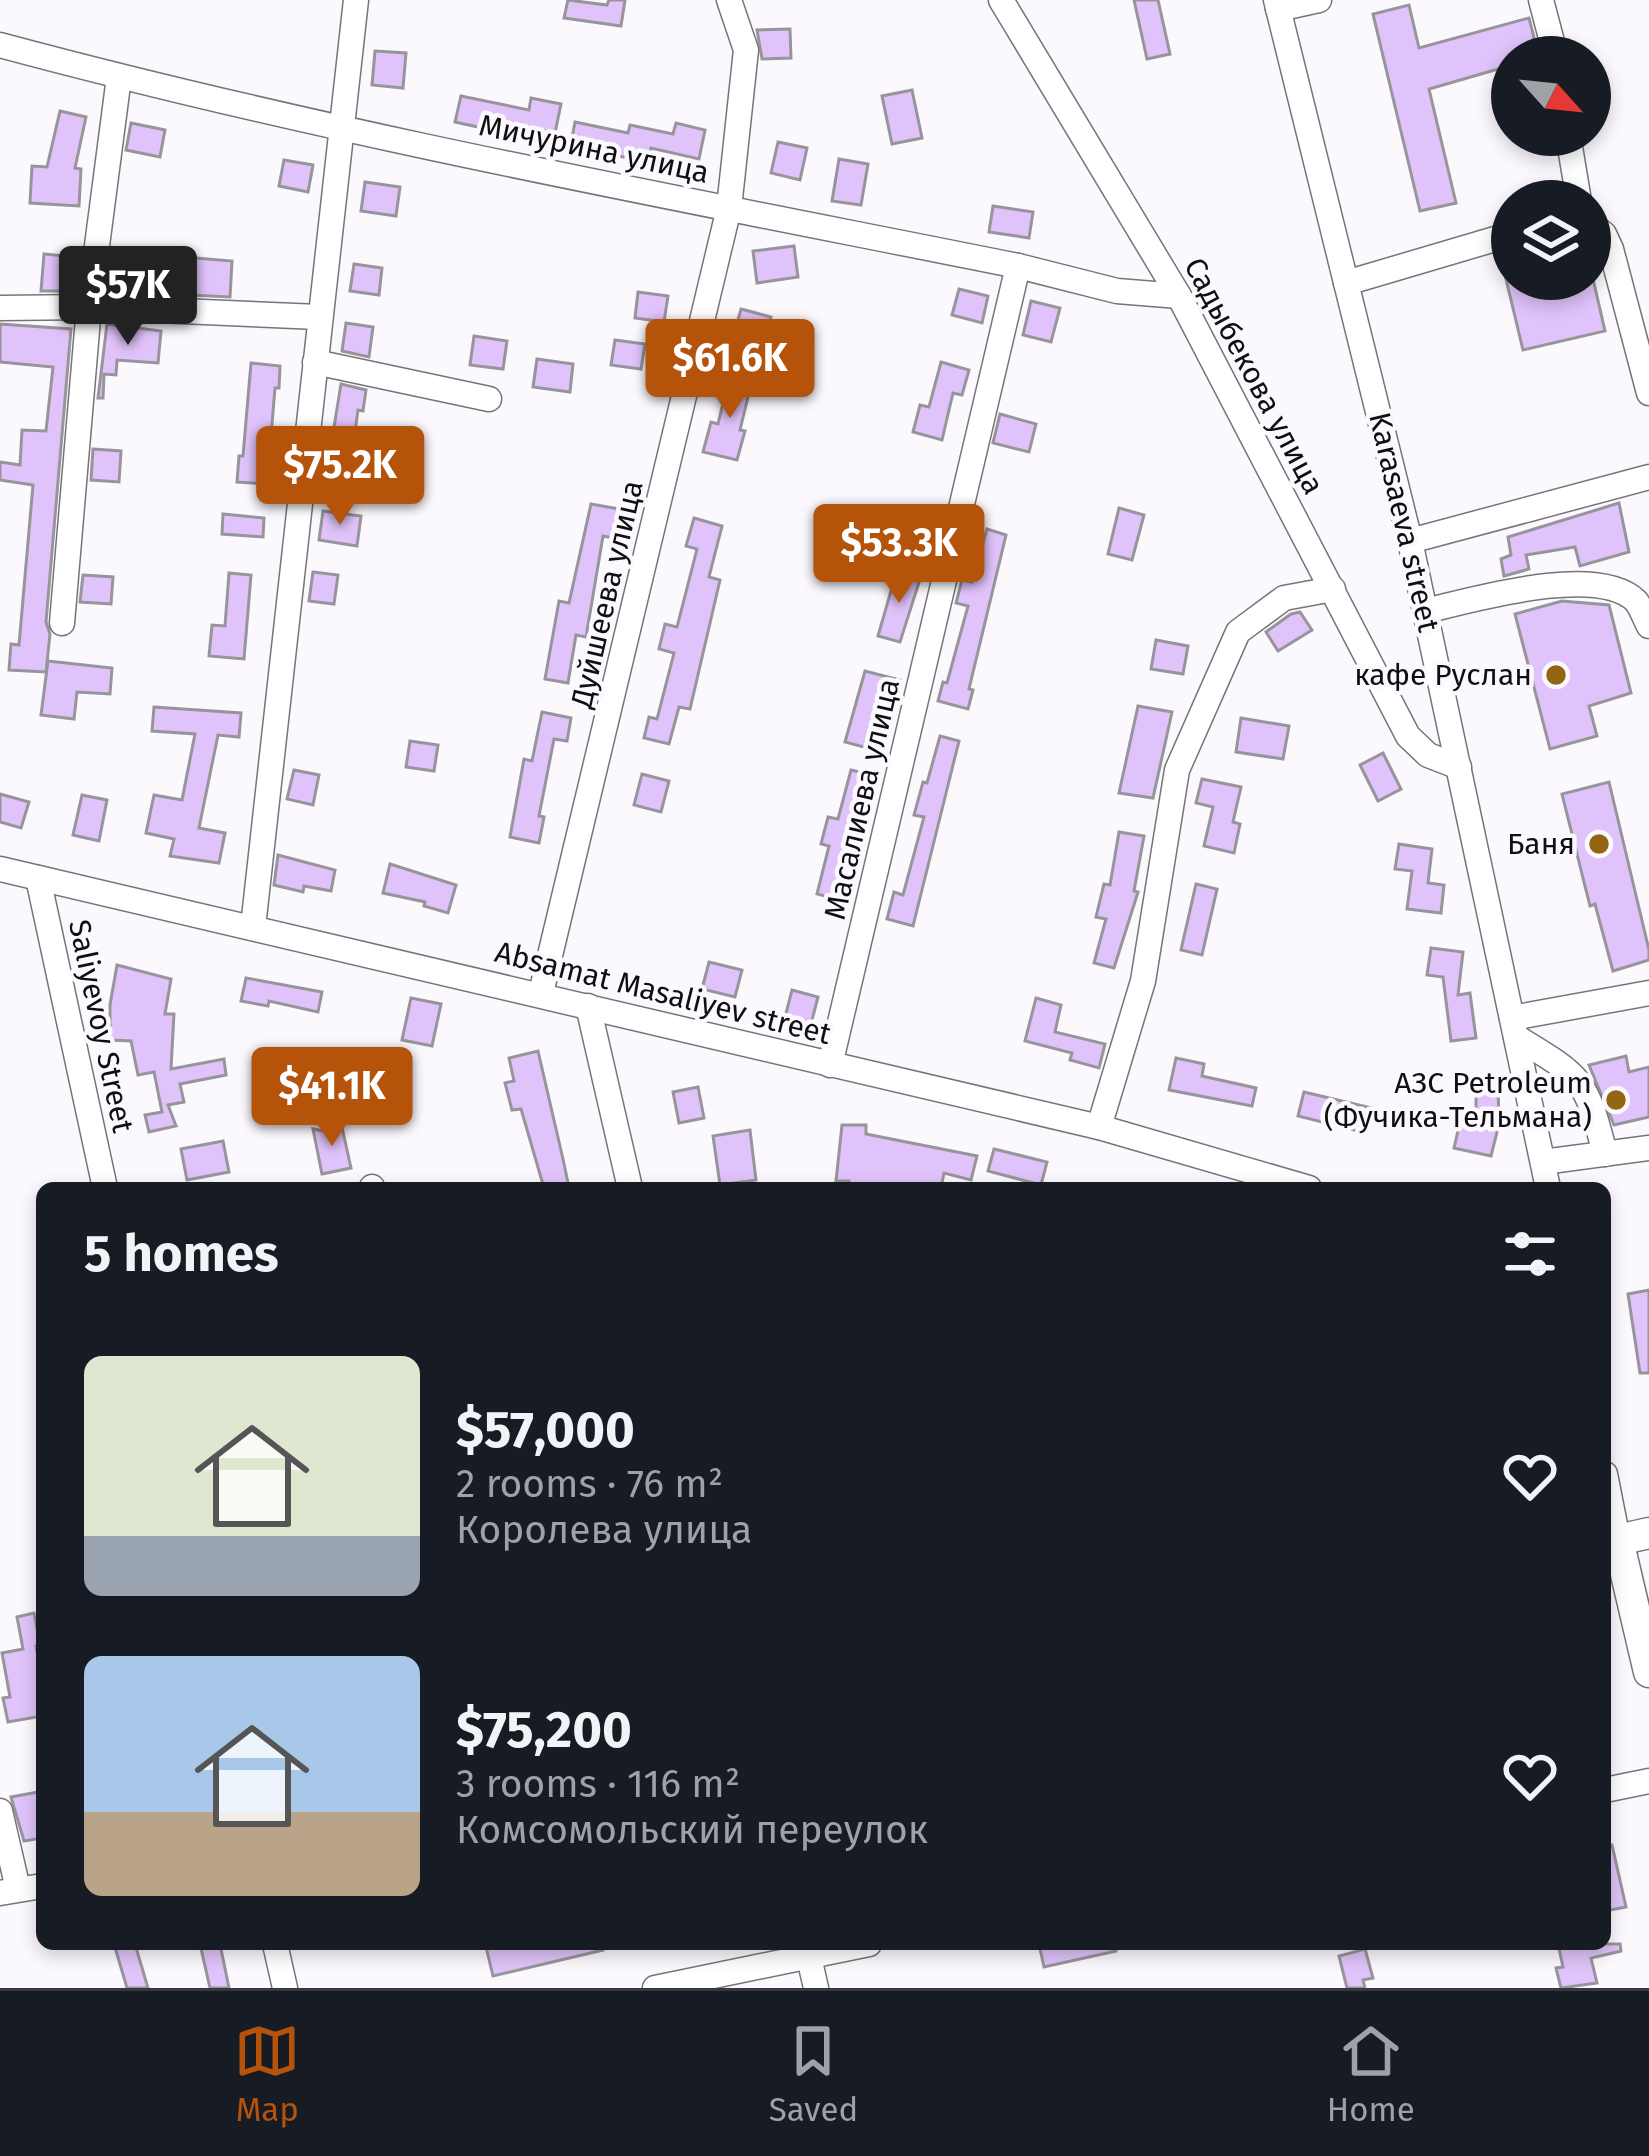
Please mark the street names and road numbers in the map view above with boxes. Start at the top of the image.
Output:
street label: Мичурина улица [476,107,712,191]
street label: Садыбекова улица [1176,252,1332,500]
street label: Karasaeva street [1361,409,1447,635]
street label: Дуйшеева улица [563,477,651,712]
street label: Масалиева улица [817,675,907,923]
street label: Saliyevoy Street [61,916,141,1136]
street label: Absamat Masaliyev street [491,934,835,1052]

